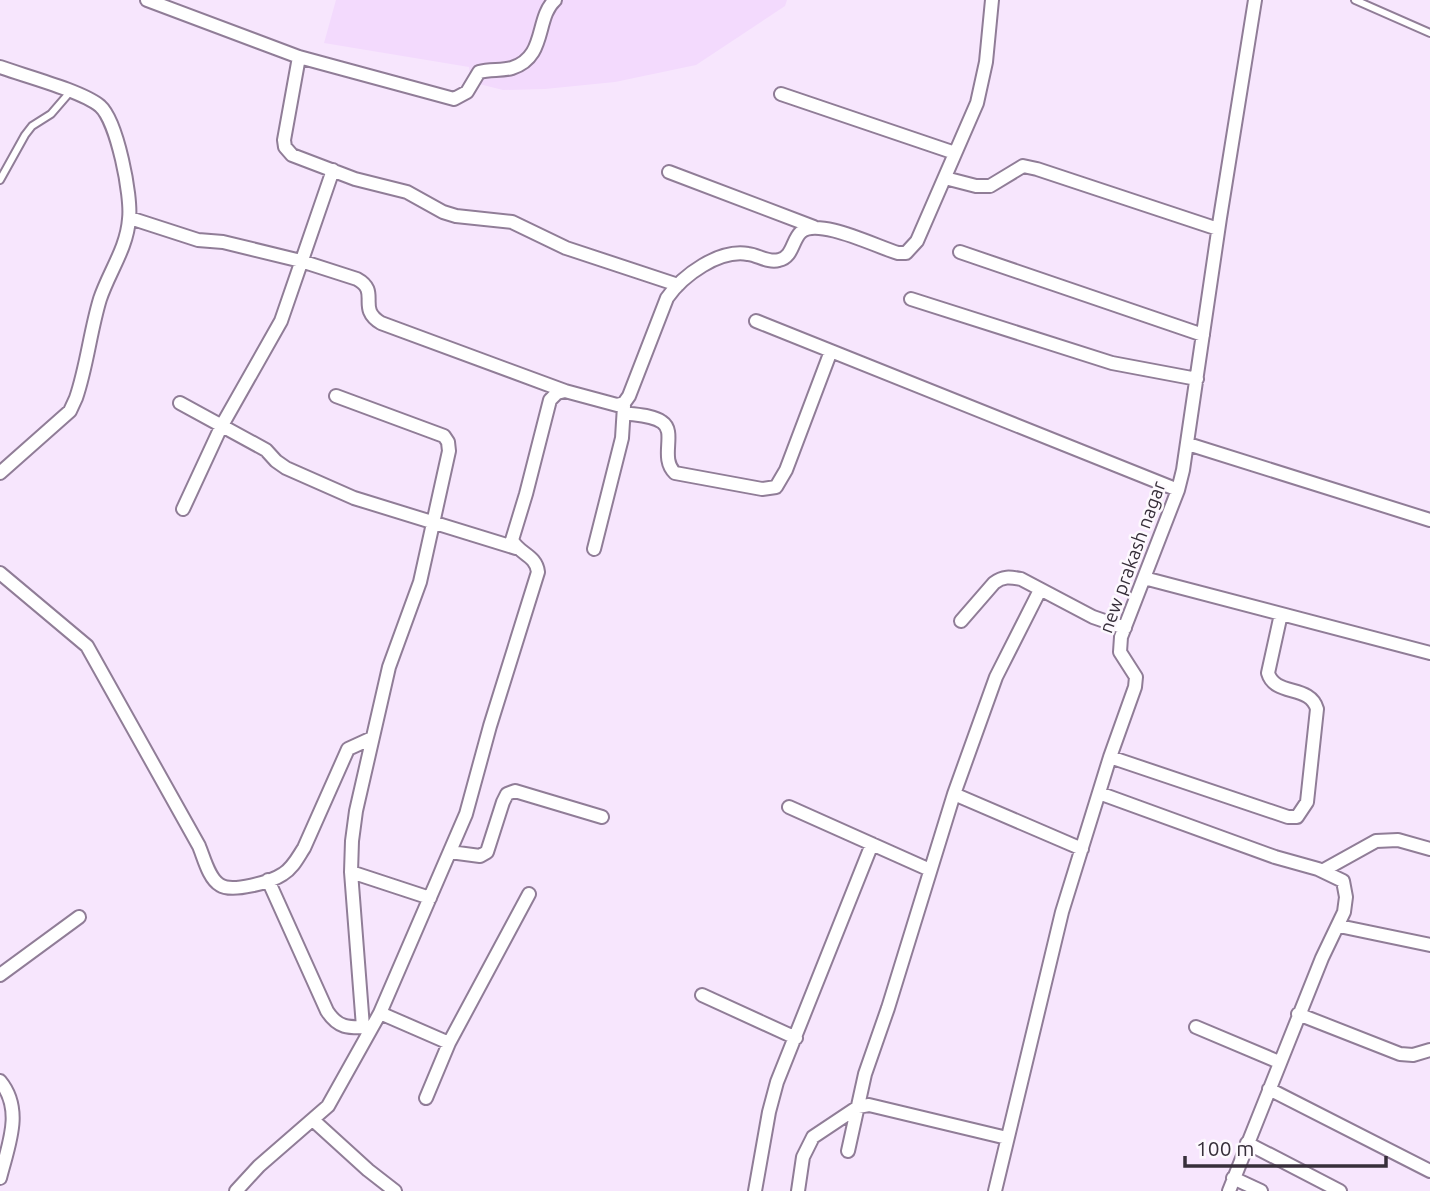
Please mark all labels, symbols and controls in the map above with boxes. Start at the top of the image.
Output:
street label: new prakash nagar [1094,478,1170,636]
scale bar [1185,1124,1386,1168]
text: 100 m [1196,1136,1254,1160]

